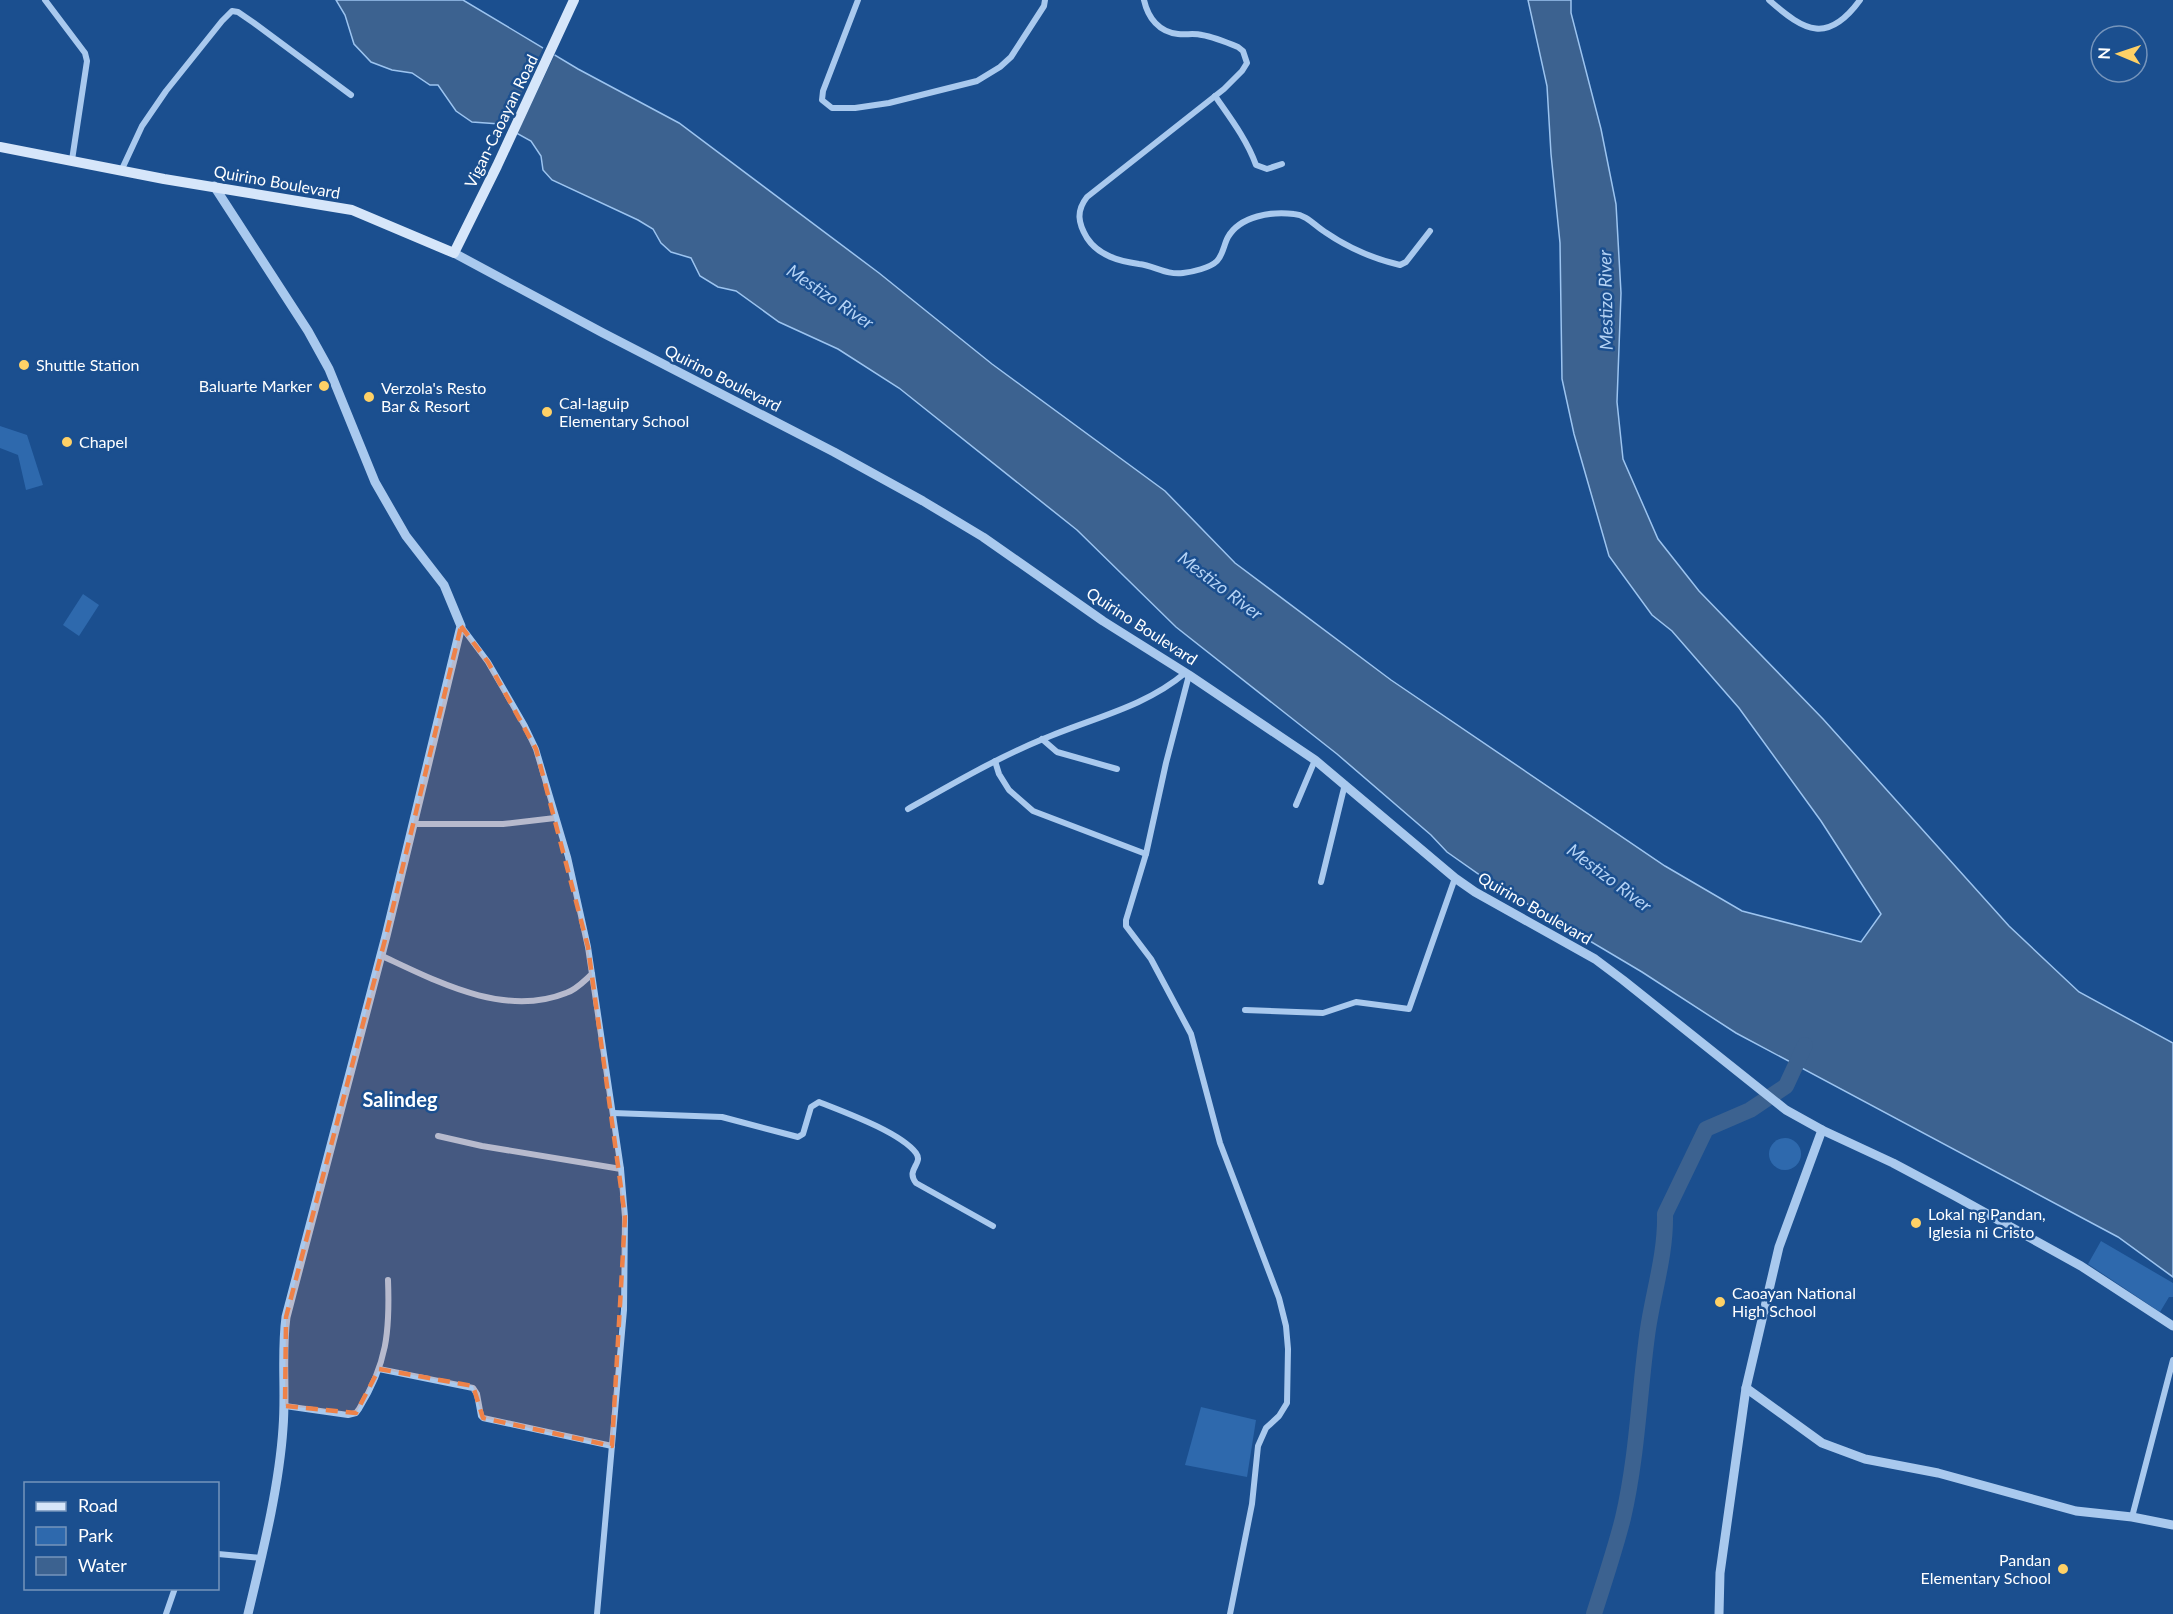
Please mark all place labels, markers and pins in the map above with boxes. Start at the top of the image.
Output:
place label: Shuttle Station [36,355,139,374]
marker: Shuttle Station [17,358,31,372]
place label: Baluarte Marker [199,376,312,395]
place label: Verzola's Resto Bar & Resort [381,378,486,415]
marker: Baluarte Marker [317,379,331,393]
marker: Verzola's Resto Bar & Resort [362,390,376,404]
place label: Cal-laguip Elementary School [559,393,689,430]
marker: Cal-laguip Elementary School [540,405,554,419]
place label: Chapel [79,432,128,451]
marker: Chapel [60,435,74,449]
place label: Lokal ng Pandan, Iglesia ni Cristo [1928,1204,2046,1241]
marker: Lokal ng Pandan, Iglesia ni Cristo [1909,1216,1923,1230]
place label: Caoayan National High School [1732,1283,1856,1320]
marker: Caoayan National High School [1713,1295,1727,1309]
place label: Pandan Elementary School [1921,1550,2051,1587]
marker: Pandan Elementary School [2056,1562,2070,1576]

